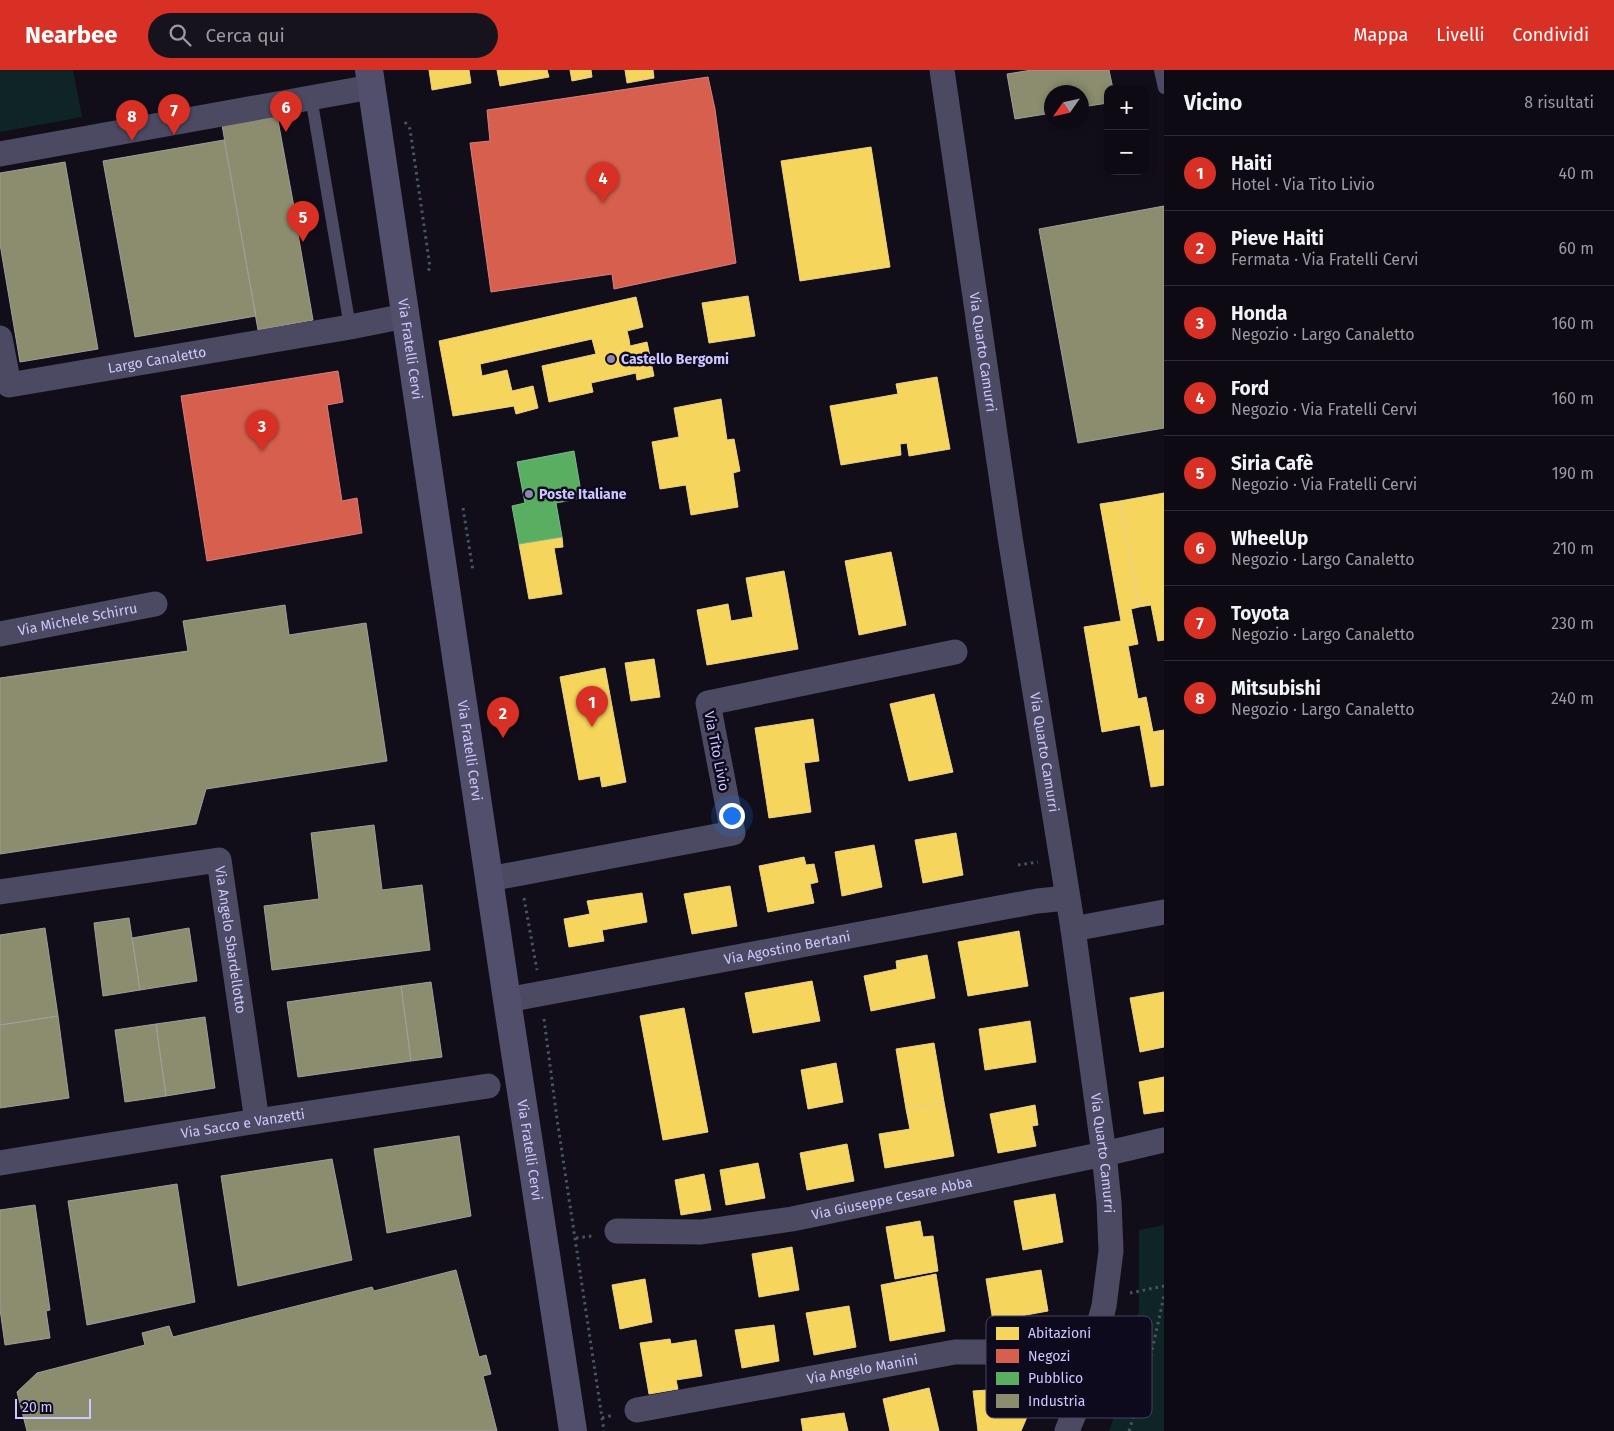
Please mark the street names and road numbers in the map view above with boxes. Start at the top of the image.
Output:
street label: Via Quarto Camurri [965,291,1000,413]
street label: Via Fratelli Cervi [394,297,426,401]
street label: Largo Canaletto [107,344,208,377]
street label: Via Michele Schirru [16,600,139,639]
street label: Via Quarto Camurri [1026,691,1062,813]
street label: Via Fratelli Cervi [454,699,485,802]
street label: Via Tito Livio [700,710,733,792]
street label: Via Angelo Sbardellotto [211,865,249,1015]
street label: Via Agostino Bertani [723,928,852,968]
street label: Via Quarto Camurri [1087,1092,1117,1214]
street label: Via Fratelli Cervi [513,1099,546,1202]
street label: Via Sacco e Vanzetti [180,1106,306,1142]
street label: Via Giuseppe Cesare Abba [810,1174,974,1224]
street label: Via Angelo Manini [805,1351,919,1388]

